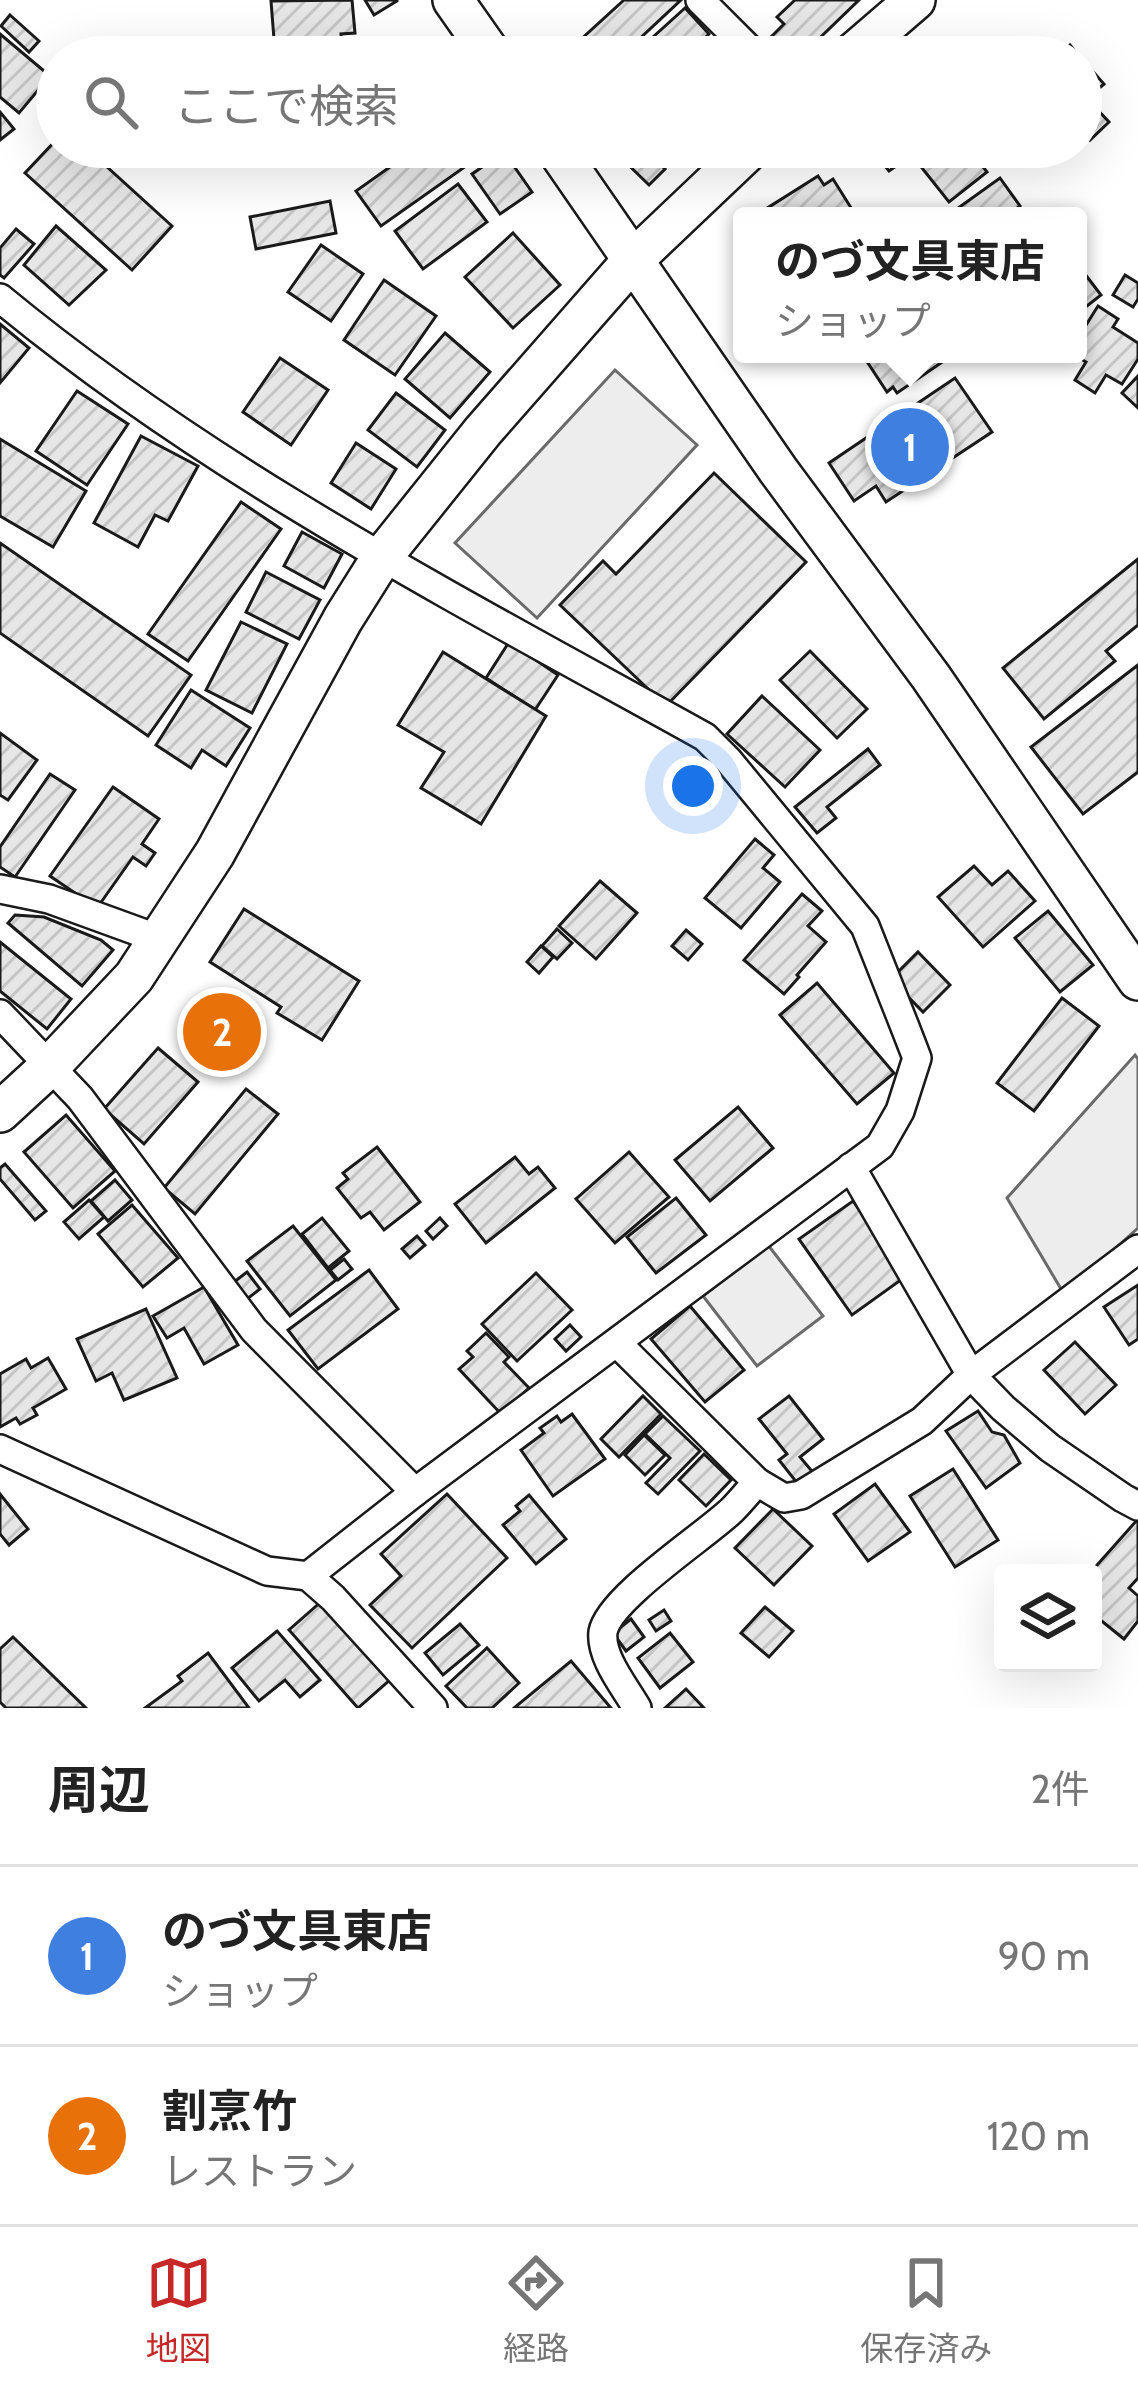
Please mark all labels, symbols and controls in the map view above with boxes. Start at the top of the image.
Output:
search box [36,36,1102,168]
icon: search [78,69,144,135]
text: ここで検索 [174,79,399,133]
popup [733,207,1087,363]
text: のづ文具東店 [775,234,1045,288]
text: ショップ [775,297,931,345]
pin: 1 [871,402,949,492]
your location [663,756,723,816]
pin: 2 [183,987,261,1077]
map controls [994,1564,1102,1672]
button: layers [994,1564,1102,1672]
text: 周辺 [48,1759,150,1821]
text: 2件 [1031,1765,1090,1813]
text: のづ文具東店 [162,1904,432,1958]
text: 1 [80,1932,94,1980]
text: 90 m [998,1932,1090,1980]
text: ショップ [162,1967,318,2015]
text: 割烹竹 [162,2084,297,2138]
text: 2 [77,2112,97,2160]
text: 120 m [987,2112,1090,2160]
text: レストラン [162,2147,357,2195]
tab: 地図 [146,2250,212,2370]
tab: 経路 [503,2250,569,2370]
tab: 保存済み [860,2250,992,2370]

